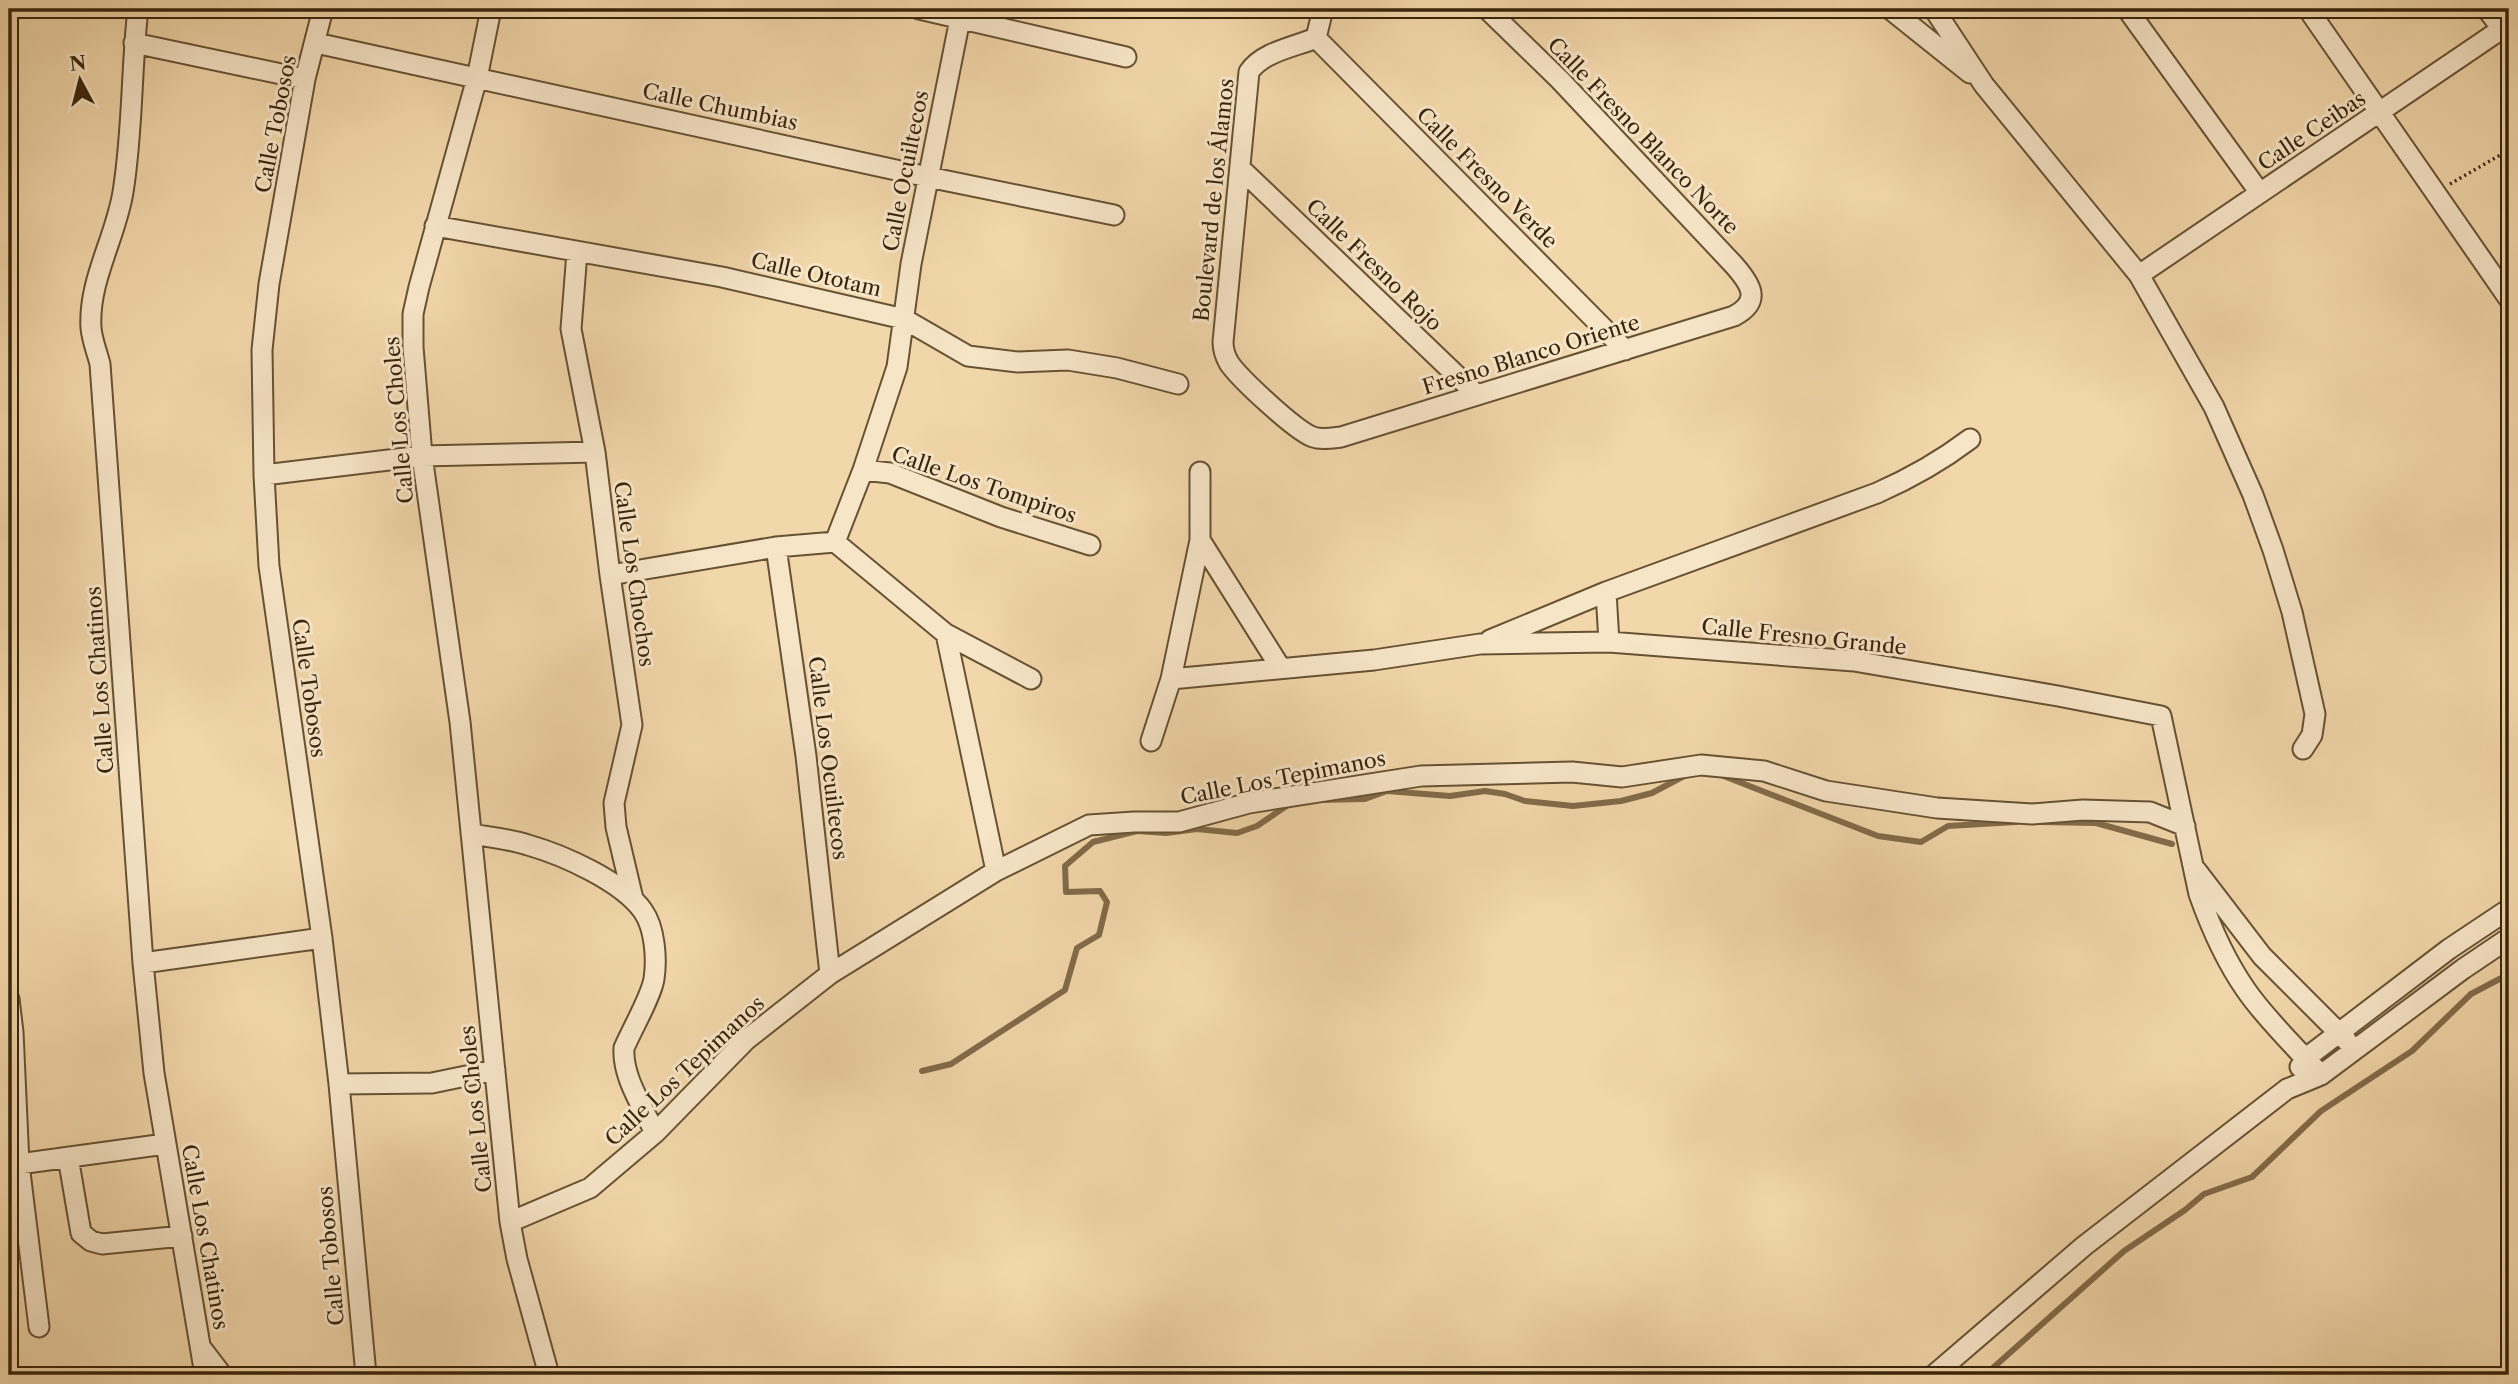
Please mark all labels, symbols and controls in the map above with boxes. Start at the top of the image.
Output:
street label: Calle Fresno Blanco Norte [1543,32,1744,239]
north arrow [46,46,116,116]
text: N [68,51,88,76]
street label: Calle Tobosos [250,53,301,195]
street label: Boulevard de los Álamos [1188,77,1239,323]
street label: Calle Chumbias [640,78,800,135]
street label: Calle Ceibas [2253,85,2370,176]
street label: Calle Ocuiltecos [878,88,933,253]
street label: Calle Fresno Verde [1412,102,1563,253]
street label: Calle Fresno Rojo [1301,194,1447,336]
street label: Calle Ototam [749,247,884,302]
street label: Fresno Blanco Oriente [1419,310,1643,400]
street label: Calle Los Choles [379,335,418,505]
street label: Calle Los Tompiros [888,441,1080,528]
street label: Calle Los Chochos [609,480,660,668]
street label: Calle Los Chatinos [80,585,119,775]
street label: Calle Fresno Grande [1700,613,1908,660]
street label: Calle Tobosos [287,617,332,759]
street label: Calle Los Ocuiltecos [804,655,853,861]
street label: Calle Los Tepimanos [1178,745,1388,810]
street label: Calle Los Tepimanos [600,990,769,1151]
street label: Calle Los Choles [454,1024,497,1194]
street label: Calle Los Chatinos [177,1142,234,1332]
street label: Calle Tobosos [312,1185,349,1327]

